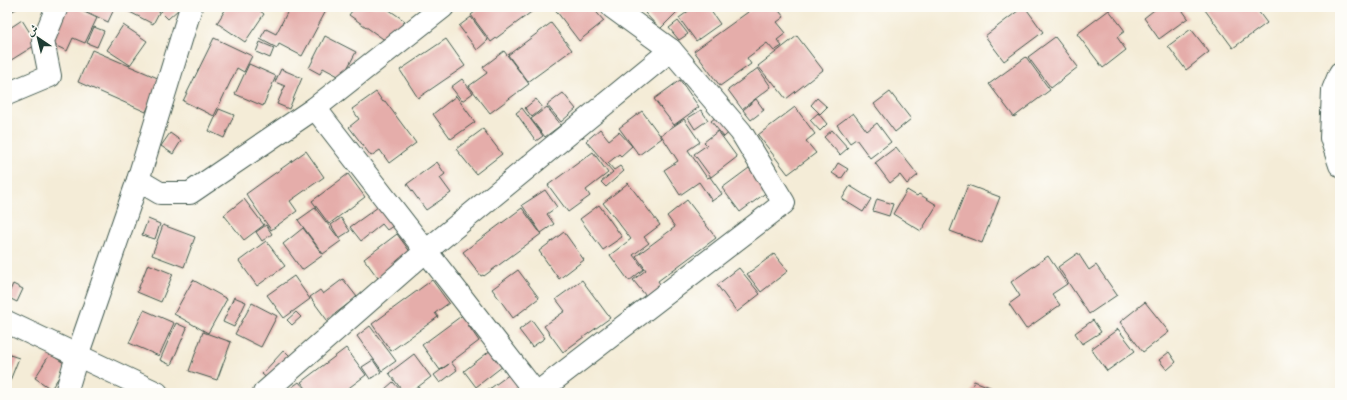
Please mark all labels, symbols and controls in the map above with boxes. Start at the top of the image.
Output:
north arrow [18,18,58,58]
text: ش [24,22,41,39]

